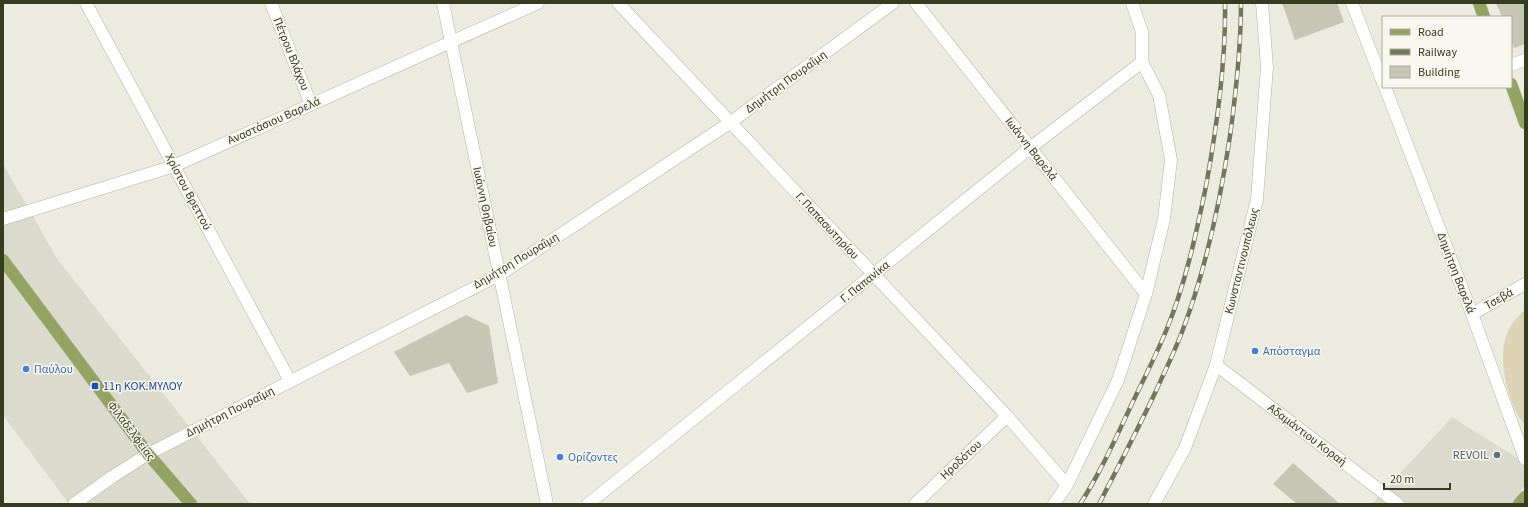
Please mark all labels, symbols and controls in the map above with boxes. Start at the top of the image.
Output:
street label: Πέτρου Βλάχου [269,15,313,93]
legend [1382,16,1512,88]
text: Road [1418,24,1444,41]
text: Railway [1418,44,1457,61]
street label: Δημήτρη Πουραΐμη [742,46,830,118]
text: Building [1418,64,1460,81]
street label: Αναστάσιου Βαρελά [225,93,324,149]
street label: Ιωάννη Βαρελά [1001,114,1061,185]
street label: Χρίστου Βρεττού [161,151,215,233]
street label: Ιωάννη Θηβαίου [468,165,502,249]
street label: Γ. Παπασωτηρίου [791,188,863,264]
street label: Κωνσταντινουπόλεως [1221,206,1263,316]
street label: Δημήτρη Πουραΐμη [470,229,562,293]
street label: Δημήτρη Βαρελά [1433,230,1479,316]
street label: Γ. Παπανίκα [837,257,894,307]
street label: Τσεβά [1481,284,1517,314]
place label: Απόσταγμα [1263,343,1321,360]
marker: Απόσταγμα [1250,346,1260,356]
place label: Παύλου [34,361,73,378]
marker: Παύλου [21,364,31,374]
place label: 11η ΚΟΚ.ΜΥΛΟΥ [103,378,182,395]
marker: 11η ΚΟΚ.ΜΥΛΟΥ [90,381,100,391]
street label: Δημήτρη Πουραΐμη [183,382,277,442]
street label: Φιλαδελφείας [103,398,159,464]
street label: Αδαμάντιου Κοραή [1264,400,1350,470]
street label: Ηροδότου [936,436,986,484]
place label: REVOIL [1453,447,1489,464]
place label: Ορίζοντες [568,449,618,466]
marker: REVOIL [1492,450,1502,460]
marker: Ορίζοντες [555,452,565,462]
scale bar [1384,465,1450,491]
text: 20 m [1390,471,1414,488]

